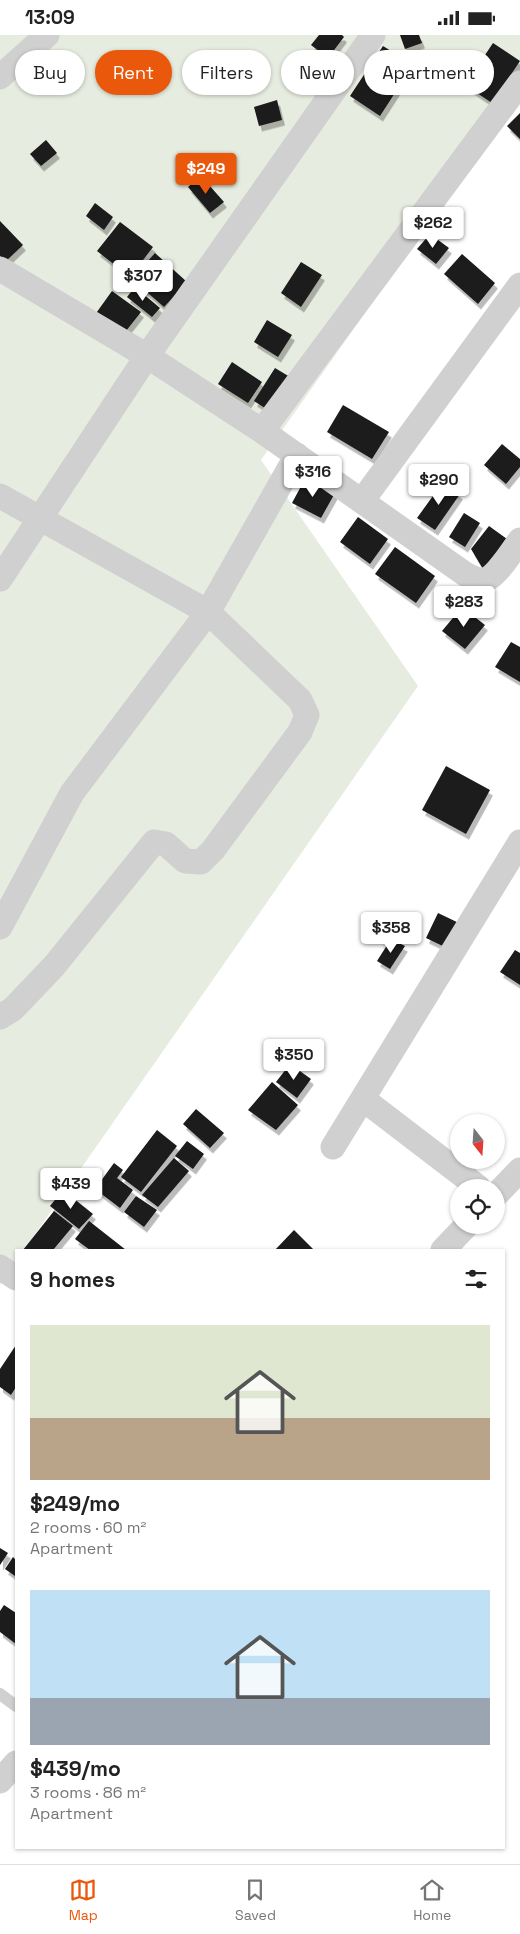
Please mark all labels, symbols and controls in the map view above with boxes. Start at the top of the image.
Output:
text: 13:09 [25,5,75,30]
chip: Buy [15,50,85,95]
chip: Rent [95,50,172,95]
chip: Filters [182,50,271,95]
chip: New [281,50,354,95]
chip: Apartment [364,50,494,95]
pin: $249 [176,153,236,195]
text: $249 [186,158,226,179]
pin: $262 [403,207,463,249]
text: $262 [414,212,452,233]
pin: $307 [113,259,173,302]
text: $307 [124,265,162,286]
pin: $316 [283,455,343,498]
text: $316 [295,461,331,482]
pin: $290 [409,463,469,506]
text: $290 [419,469,459,490]
pin: $283 [434,585,494,628]
text: $283 [445,591,483,612]
pin: $358 [361,911,421,954]
text: $358 [372,917,410,938]
pin: $350 [264,1039,324,1081]
text: $350 [274,1044,314,1065]
north arrow [450,1114,505,1169]
map controls [450,1114,505,1234]
pin: $439 [41,1167,101,1210]
text: $439 [51,1173,91,1194]
button: locate [450,1179,505,1234]
icon: filters [462,1265,490,1293]
text: 9 homes [30,1266,115,1293]
icon: home [215,1357,305,1447]
text: $249/mo [30,1490,120,1517]
text: 2 rooms · 60 m² [30,1517,146,1538]
text: Apartment [30,1538,113,1559]
icon: home [215,1622,305,1712]
text: $439/mo [30,1755,121,1782]
text: 3 rooms · 86 m² [30,1782,146,1803]
text: Apartment [30,1803,113,1824]
tab: Map [69,1876,98,1924]
tab: Saved [235,1876,276,1924]
tab: Home [413,1876,451,1924]

